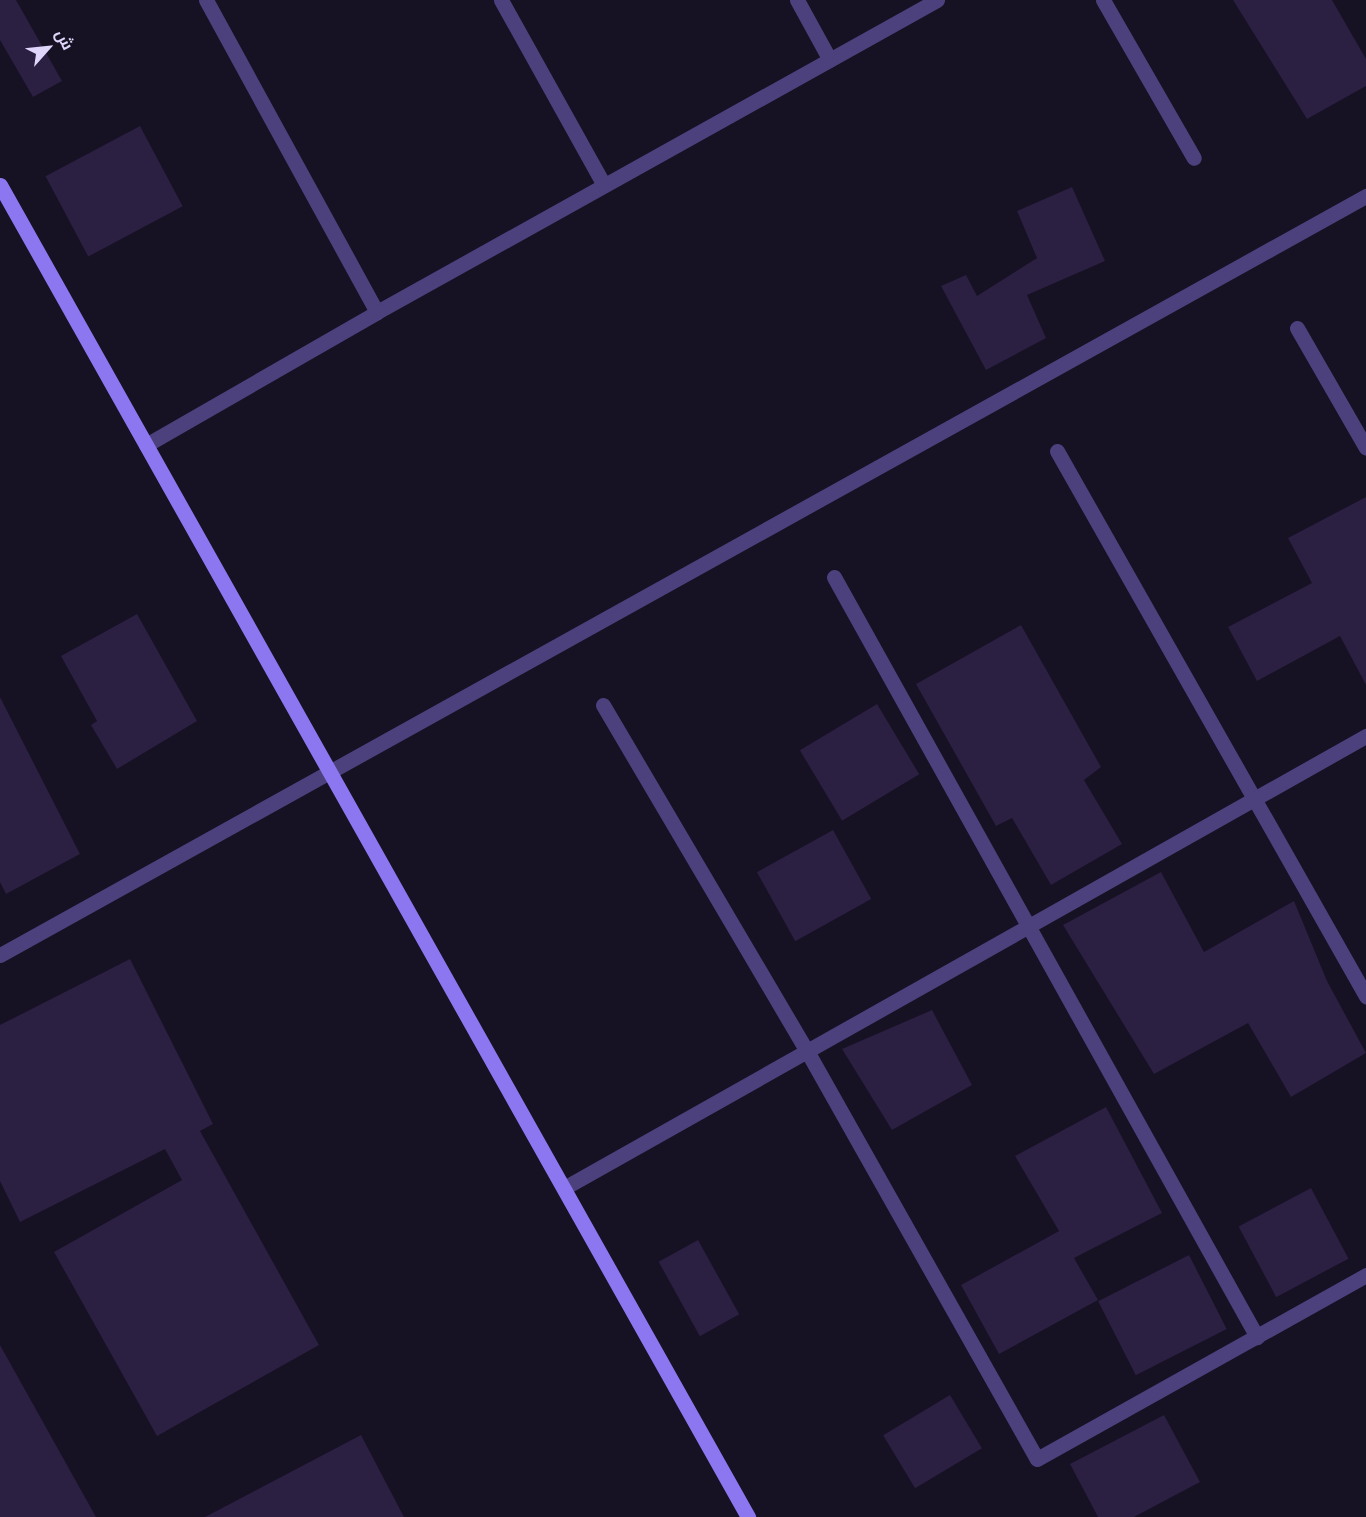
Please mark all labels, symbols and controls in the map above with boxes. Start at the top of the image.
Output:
north arrow [18,18,78,78]
text: ش [51,26,78,53]

